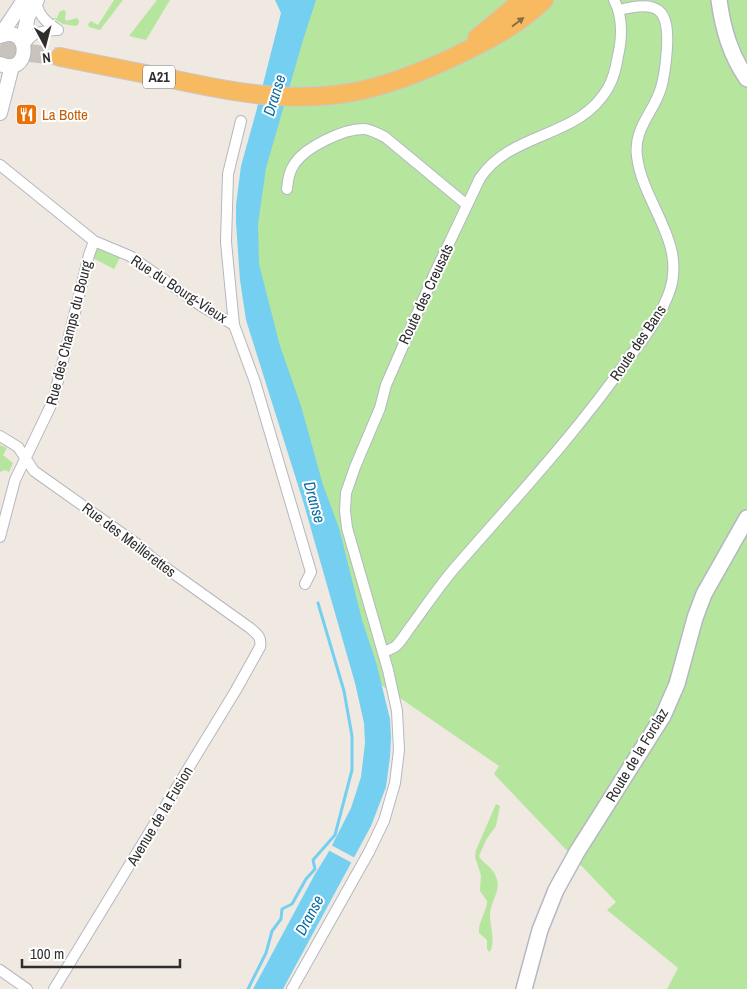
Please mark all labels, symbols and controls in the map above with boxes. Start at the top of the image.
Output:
one-way arrow [511,17,525,27]
north arrow [20,20,70,70]
text: N [41,48,52,67]
road number: A21 [143,66,175,88]
water label: Dranse [257,72,291,118]
restaurant icon: La Botte [14,103,38,127]
place label: La Botte [42,104,88,125]
street label: Route des Creusats [393,240,458,347]
street label: Rue du Bourg-Vieux [127,249,232,328]
street label: Rue des Champs du Bourg [40,258,97,407]
street label: Route des Bans [604,301,671,385]
water label: Dranse [299,479,331,525]
street label: Rue des Meillerettes [78,497,181,582]
street label: Route de la Forclaz [600,704,673,806]
street label: Avenue de la Fusion [121,762,198,870]
water label: Dranse [289,891,329,939]
scale bar [22,936,180,968]
text: 100 m [30,943,64,964]

